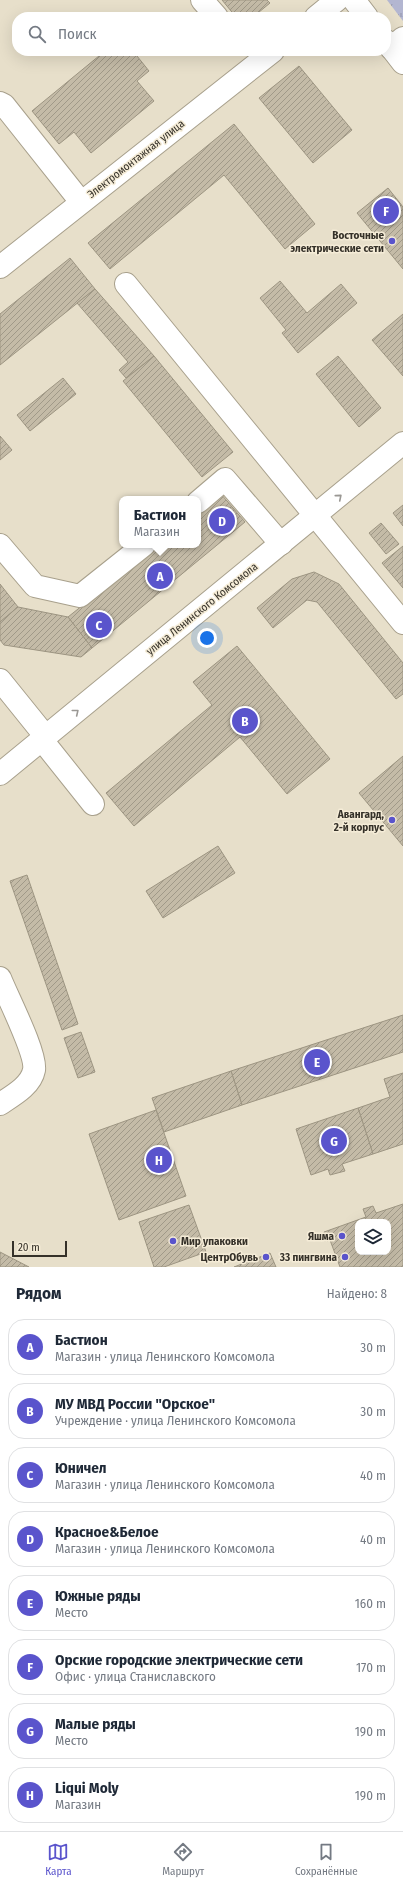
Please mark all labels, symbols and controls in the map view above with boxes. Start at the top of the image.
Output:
search box [12,12,391,56]
icon: search [26,23,48,45]
text: Поиск [58,25,96,43]
street label: Электромонтажная улица [85,117,187,201]
pin: F [373,196,399,226]
place label: Восточные электрические сети [290,229,384,255]
marker: Восточные электрические сети [387,236,397,246]
one-way arrow [334,494,341,501]
popup [119,496,201,548]
text: Бастион [134,506,186,524]
pin: D [209,506,235,536]
text: Магазин [134,524,180,539]
street label: улица Ленинского Комсомола [144,560,260,658]
pin: A [147,561,173,591]
pin: C [86,610,112,640]
your location [197,628,217,648]
pin: B [232,706,258,736]
one-way arrow [71,710,78,717]
place label: Авангард, 2-й корпус [333,808,385,834]
marker: Авангард, 2-й корпус [387,815,397,825]
pin: E [304,1047,330,1077]
pin: G [321,1126,347,1156]
pin: H [146,1145,172,1175]
map controls [355,1219,391,1255]
button: layers [355,1219,391,1255]
place label: Яшма [308,1230,335,1243]
marker: Яшма [337,1231,347,1241]
place label: Мир упаковки [181,1235,248,1248]
marker: Мир упаковки [168,1236,178,1246]
scale bar [12,1239,67,1258]
text: 20 m [18,1241,40,1254]
place label: ЦентрОбувь [200,1251,259,1264]
place label: 33 пингвина [279,1251,338,1264]
marker: ЦентрОбувь [261,1252,271,1262]
marker: 33 пингвина [340,1252,350,1262]
text: Рядом [16,1283,61,1304]
text: Найдено: 8 [327,1286,387,1301]
text: Бастион [55,1331,108,1349]
text: A [26,1340,34,1355]
text: 30 m [360,1340,386,1355]
text: Магазин · улица Ленинского Комсомола [55,1349,275,1364]
text: МУ МВД России "Орское" [55,1395,215,1413]
text: B [26,1404,34,1419]
text: 30 m [360,1404,386,1419]
text: Учреждение · улица Ленинского Комсомола [55,1413,296,1428]
text: Юничел [55,1459,106,1477]
text: C [27,1468,33,1483]
text: 40 m [360,1468,386,1483]
text: Магазин · улица Ленинского Комсомола [55,1477,275,1492]
text: Красное&Белое [55,1523,159,1541]
text: D [26,1532,34,1547]
text: 40 m [360,1532,386,1547]
text: Магазин · улица Ленинского Комсомола [55,1541,275,1556]
text: Южные ряды [55,1587,141,1605]
text: E [27,1596,33,1611]
text: 160 m [355,1596,386,1611]
text: Место [55,1605,88,1620]
text: Орские городские электрические сети [55,1651,303,1669]
text: F [27,1660,33,1675]
text: 170 m [356,1660,386,1675]
text: Офис · улица Станиславского [55,1669,216,1684]
text: Малые ряды [55,1715,136,1733]
text: G [26,1724,34,1739]
text: 190 m [355,1724,386,1739]
text: Место [55,1733,88,1748]
text: Liqui Moly [55,1779,119,1797]
text: H [26,1788,34,1803]
text: 190 m [355,1788,386,1803]
text: Магазин [55,1797,101,1812]
tab: Карта [45,1841,72,1878]
tab: Маршрут [162,1841,204,1878]
tab: Сохранённые [295,1841,358,1878]

